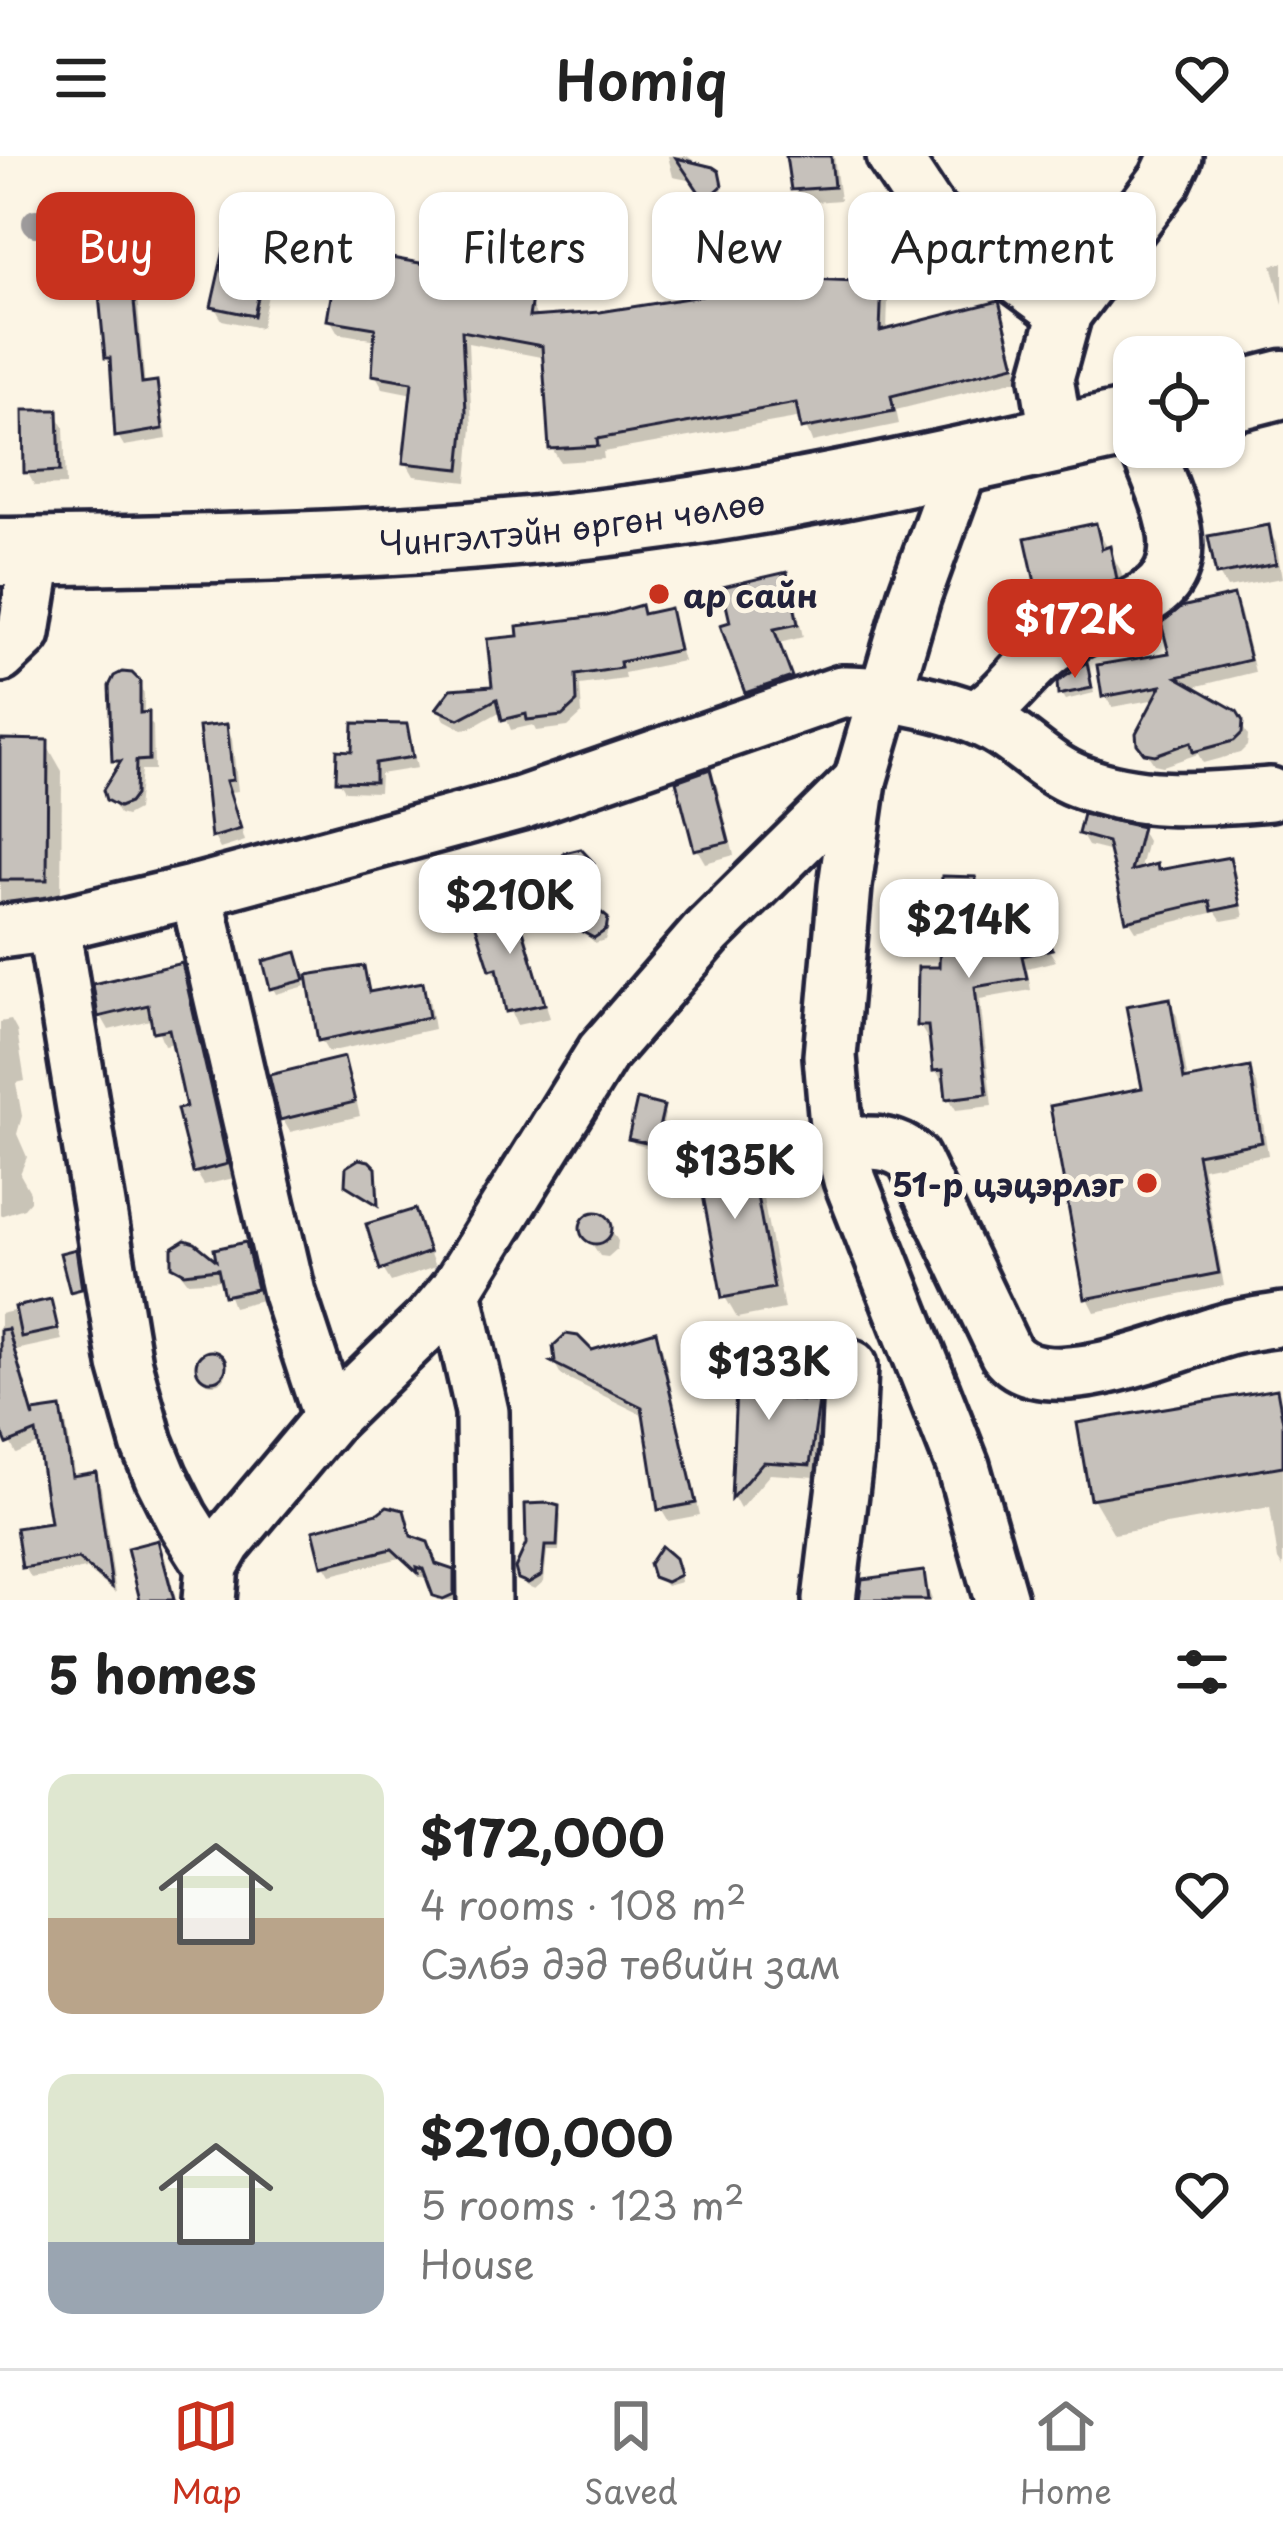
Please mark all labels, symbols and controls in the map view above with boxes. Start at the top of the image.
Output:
text: Homiq [556,38,727,119]
icon: menu [48,45,114,111]
icon: heart [1169,45,1235,111]
chip: Buy [36,192,195,300]
chip: Rent [219,192,395,300]
chip: Filters [419,192,628,300]
chip: New [652,192,824,300]
chip: Apartment [848,192,1156,300]
map controls [1113,336,1245,468]
button: locate [1113,336,1245,468]
street label: Чингэлтэйн өргөн чөлөө [377,475,769,567]
place label: ар сайн [683,569,818,619]
pin: $172K [991,579,1159,681]
marker: ар сайн [646,581,672,607]
text: $172K [1014,588,1136,647]
pin: $210K [426,855,594,957]
text: $210K [446,864,574,923]
pin: $214K [885,879,1053,981]
text: $214K [907,888,1031,947]
pin: $135K [651,1120,819,1222]
text: $135K [675,1129,795,1188]
place label: 51-р цэцэрлэг [892,1158,1124,1208]
marker: 51-р цэцэрлэг [1134,1170,1160,1196]
pin: $133K [685,1321,853,1423]
text: $133K [708,1330,830,1389]
text: 5 homes [48,1634,257,1711]
icon: filters [1169,1639,1235,1705]
text: $172,000 [420,1797,665,1874]
icon: home [144,1822,288,1966]
icon: heart [1169,1861,1235,1927]
text: 4 rooms · 108 m² [420,1874,747,1933]
text: Сэлбэ дэд төвийн зам [420,1933,841,1992]
text: $210,000 [420,2097,674,2174]
icon: home [144,2122,288,2266]
icon: heart [1169,2161,1235,2227]
text: 5 rooms · 123 m² [420,2174,745,2233]
text: House [420,2233,534,2292]
tab: Map [171,2393,242,2515]
tab: Saved [584,2393,678,2515]
tab: Home [1020,2393,1112,2515]

